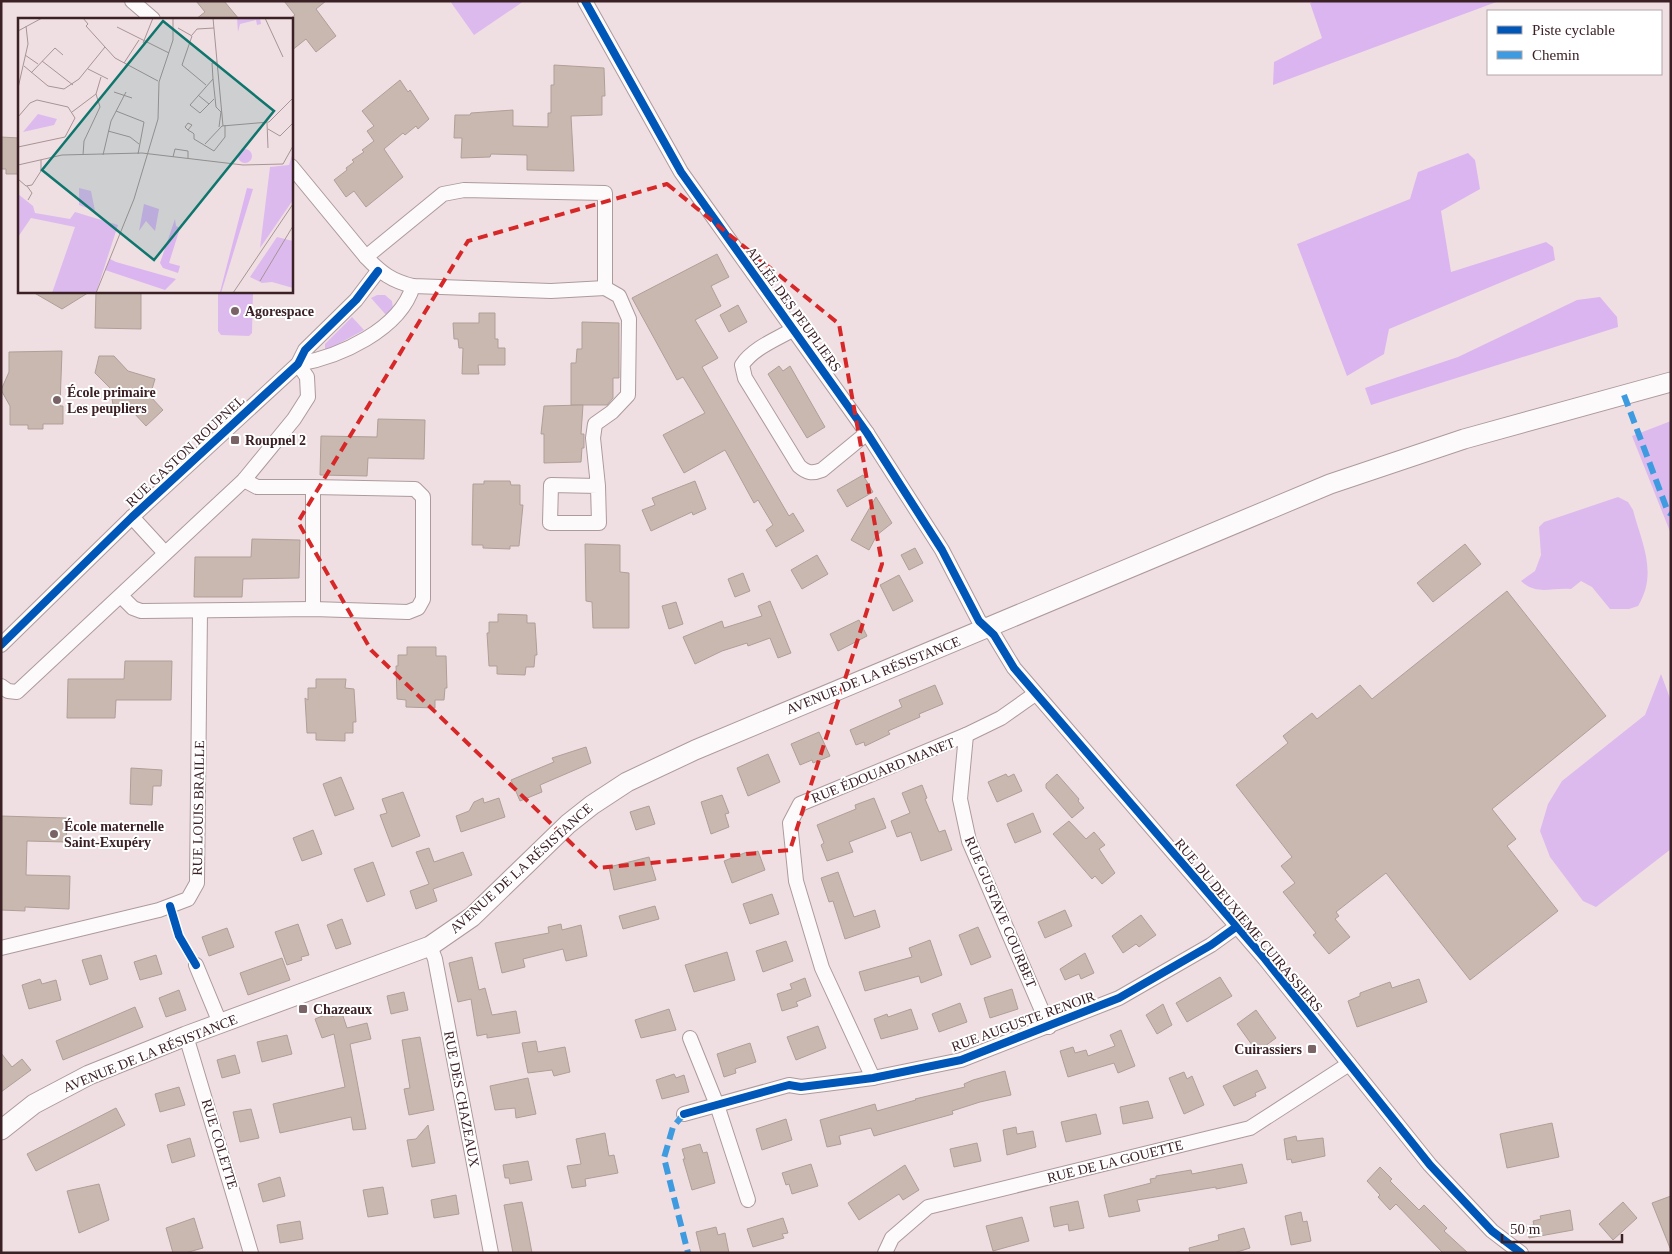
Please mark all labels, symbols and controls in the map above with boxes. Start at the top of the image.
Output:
legend [1487,10,1662,75]
inset map [18,18,292,292]
text: Piste cyclable [1532,22,1615,38]
text: Chemin [1532,47,1580,63]
street label: ALLÉE DES PEUPLIERS [743,243,845,375]
place label: Agorespace [245,304,314,319]
marker: Agorespace [229,305,241,317]
place label: École primaire Les peupliers [67,384,156,416]
street label: RUE GASTON ROUPNEL [123,393,248,510]
marker: École primaire Les peupliers [51,394,63,406]
place label: Roupnel 2 [245,433,306,448]
marker: Roupnel 2 [229,434,241,446]
street label: AVENUE DE LA RÉSISTANCE [784,633,962,717]
street label: RUE ÉDOUARD MANET [809,734,957,806]
street label: RUE LOUIS BRAILLE [190,740,207,876]
street label: AVENUE DE LA RÉSISTANCE [446,800,596,936]
place label: École maternelle Saint-Exupéry [64,818,164,850]
marker: École maternelle Saint-Exupéry [48,828,60,840]
street label: RUE GUSTAVE COURBET [962,834,1039,990]
street label: RUE DU DEUXIEME CUIRASSIERS [1172,836,1325,1015]
street label: RUE AUGUSTE RENOIR [949,988,1098,1054]
place label: Chazeaux [313,1002,372,1017]
marker: Chazeaux [297,1003,309,1015]
street label: AVENUE DE LA RÉSISTANCE [61,1011,239,1095]
street label: RUE DES CHAZEAUX [441,1030,482,1168]
place label: Cuirassiers [1234,1042,1303,1057]
marker: Cuirassiers [1306,1043,1318,1055]
street label: RUE COLETTE [199,1097,240,1191]
street label: RUE DE LA GOUETTE [1046,1137,1185,1186]
scale bar [1502,1212,1622,1244]
text: 50 m [1510,1221,1541,1237]

